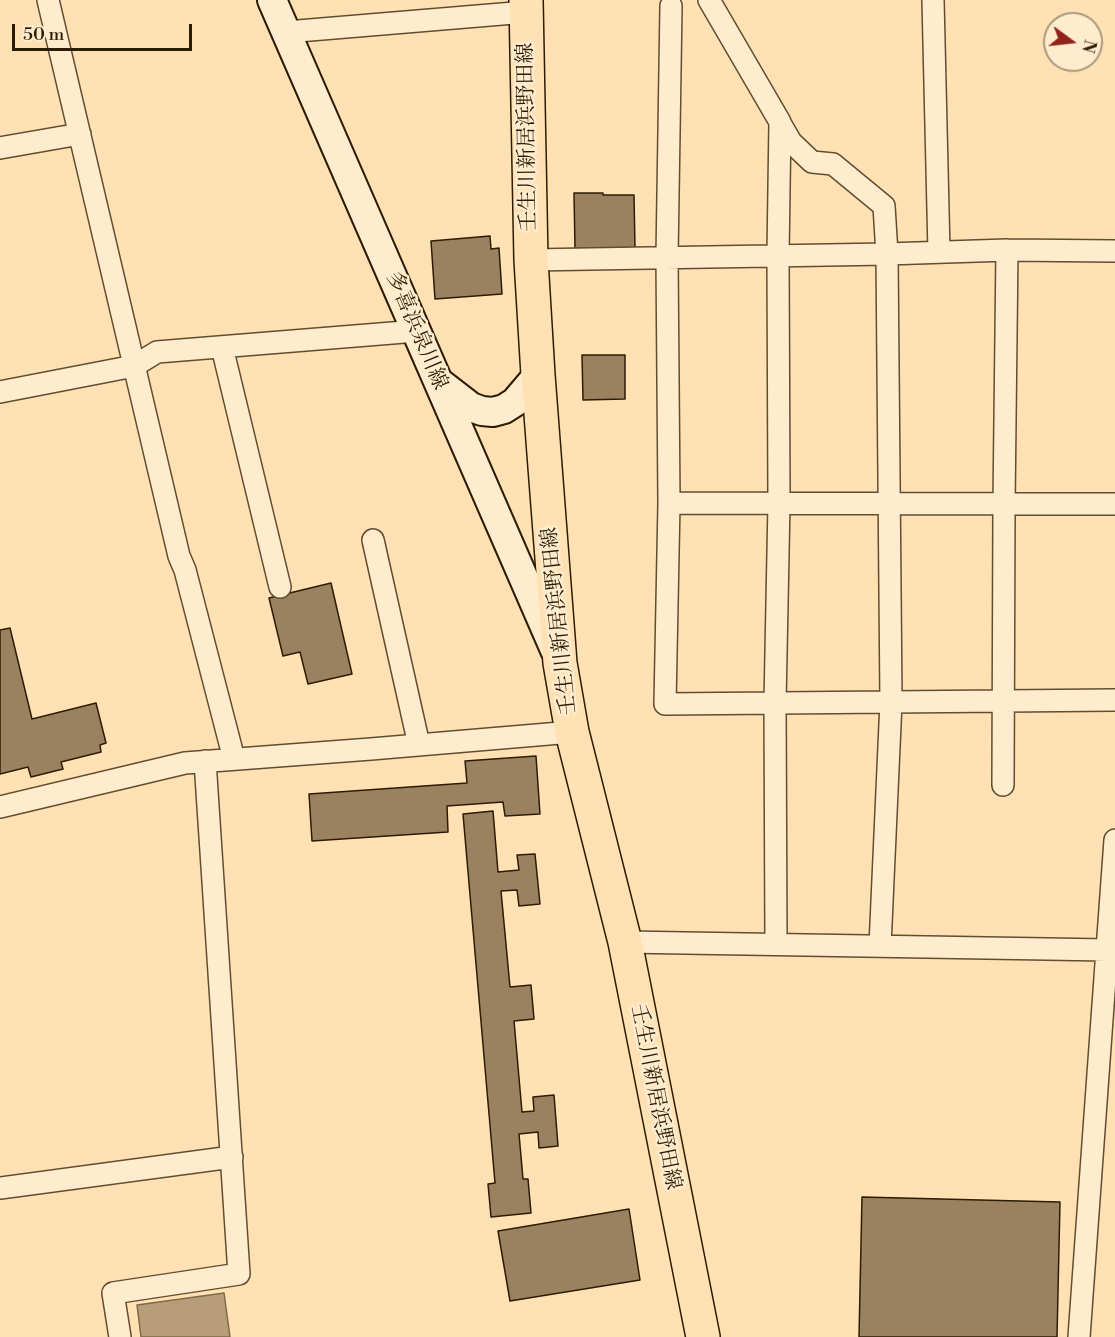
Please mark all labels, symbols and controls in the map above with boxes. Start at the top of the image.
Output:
scale bar [15,12,195,50]
north arrow [1043,12,1103,72]
text: 50 m [23,23,64,46]
text: N [1077,37,1100,55]
street label: 壬生川新居浜野田線 [514,42,542,232]
street label: 多喜浜泉川線 [380,268,452,394]
street label: 壬生川新居浜野田線 [538,526,582,716]
street label: 壬生川新居浜野田線 [625,1002,685,1192]

